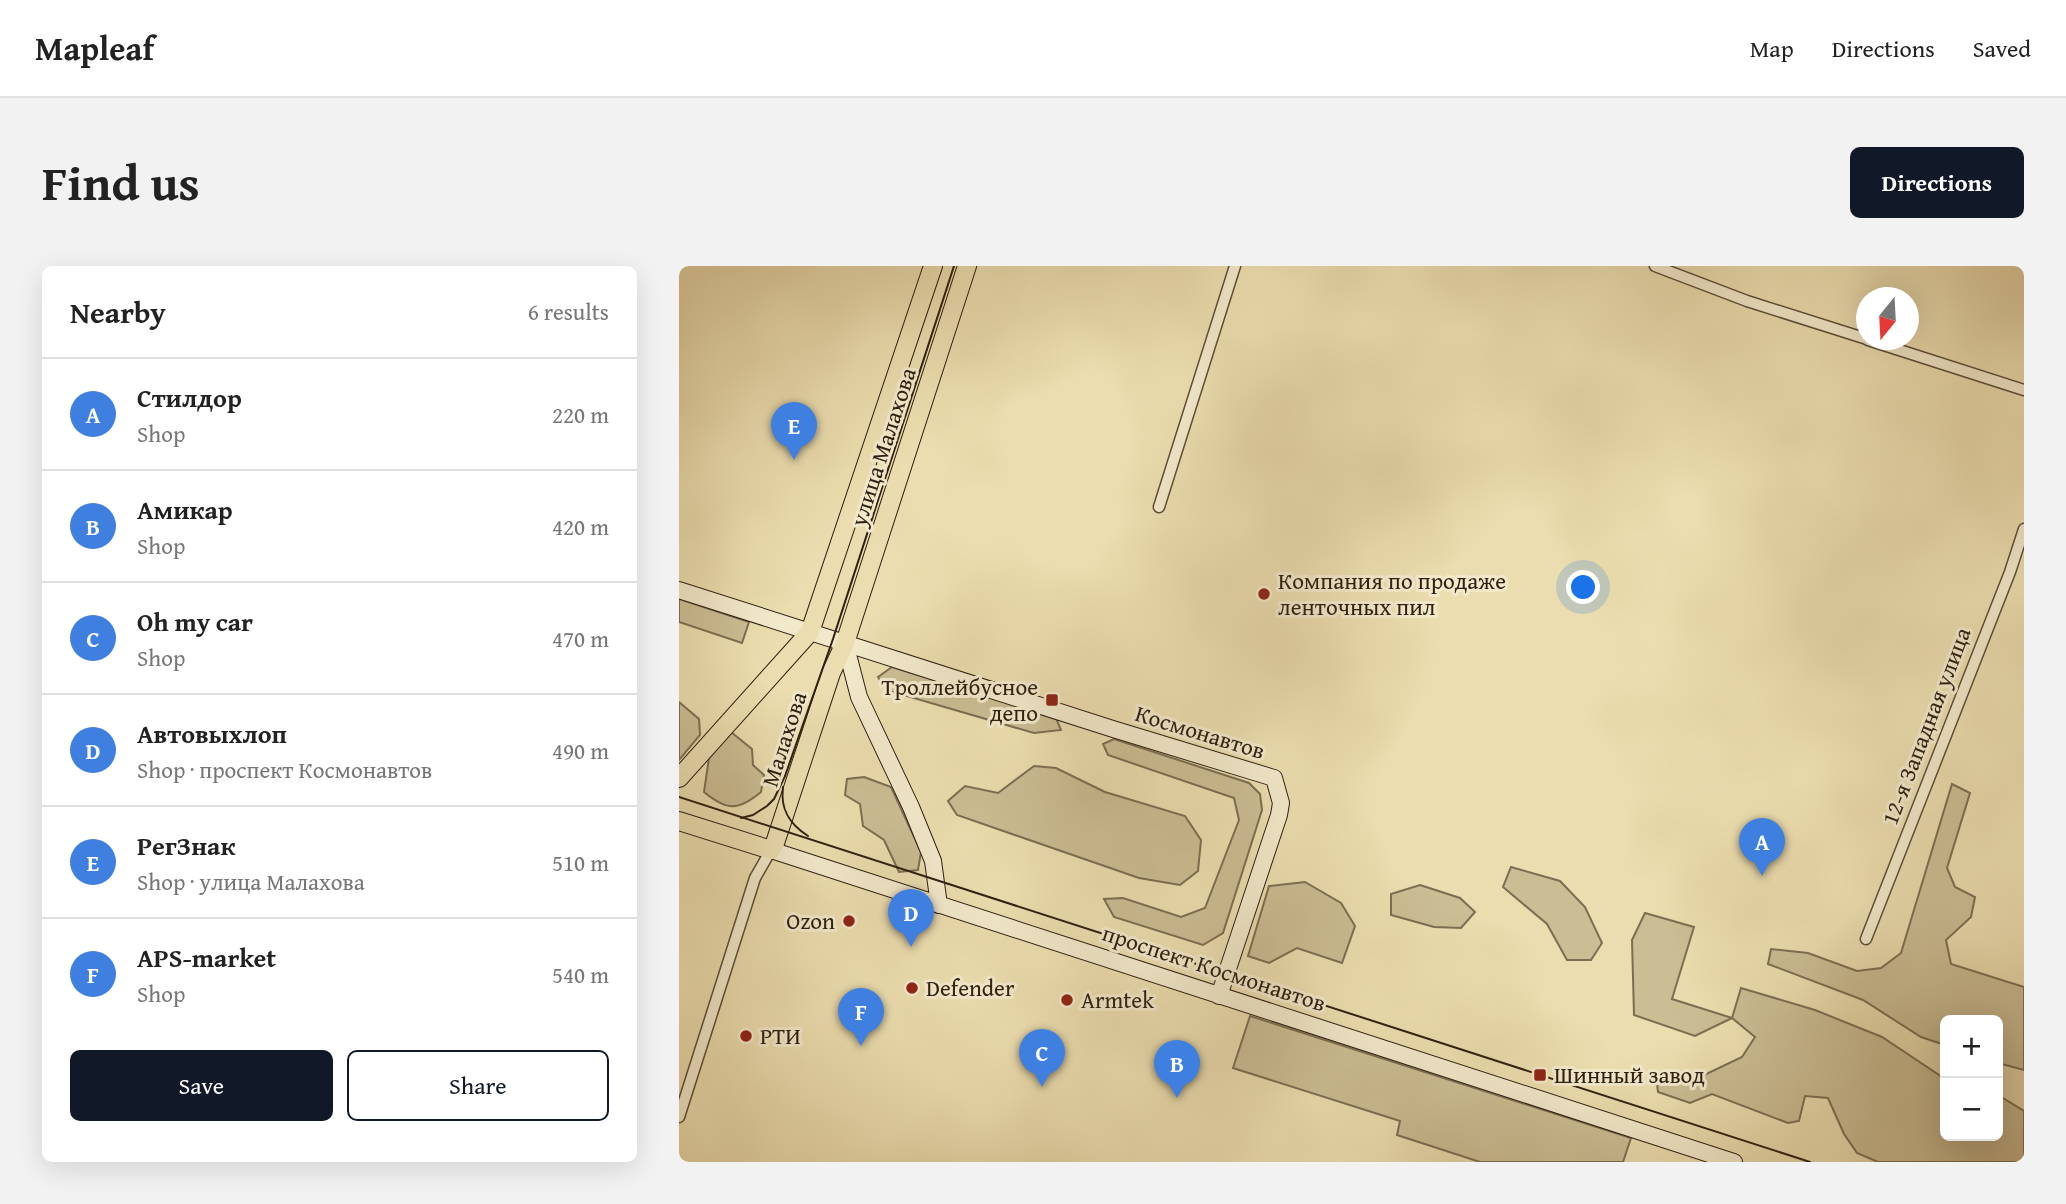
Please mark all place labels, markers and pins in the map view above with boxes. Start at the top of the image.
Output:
pin: E [771,402,817,460]
place label: Компания по продаже ленточных пил [1278,564,1506,623]
marker: Компания по продаже ленточных пил [1256,586,1272,602]
place label: Троллейбусное депо [882,670,1038,729]
marker: Троллейбусное депо [1044,692,1060,708]
pin: A [1739,818,1785,876]
pin: D [888,889,934,947]
place label: Ozon [786,904,835,937]
marker: Ozon [841,913,857,929]
place label: Defender [926,971,1015,1004]
marker: Defender [904,980,920,996]
place label: Armtek [1081,983,1154,1016]
pin: F [838,988,884,1046]
marker: Armtek [1059,992,1075,1008]
place label: РТИ [760,1019,801,1052]
marker: РТИ [738,1028,754,1044]
pin: C [1019,1029,1065,1087]
pin: B [1154,1040,1200,1098]
place label: Шинный завод [1554,1058,1705,1091]
marker: Шинный завод [1532,1067,1548,1083]

